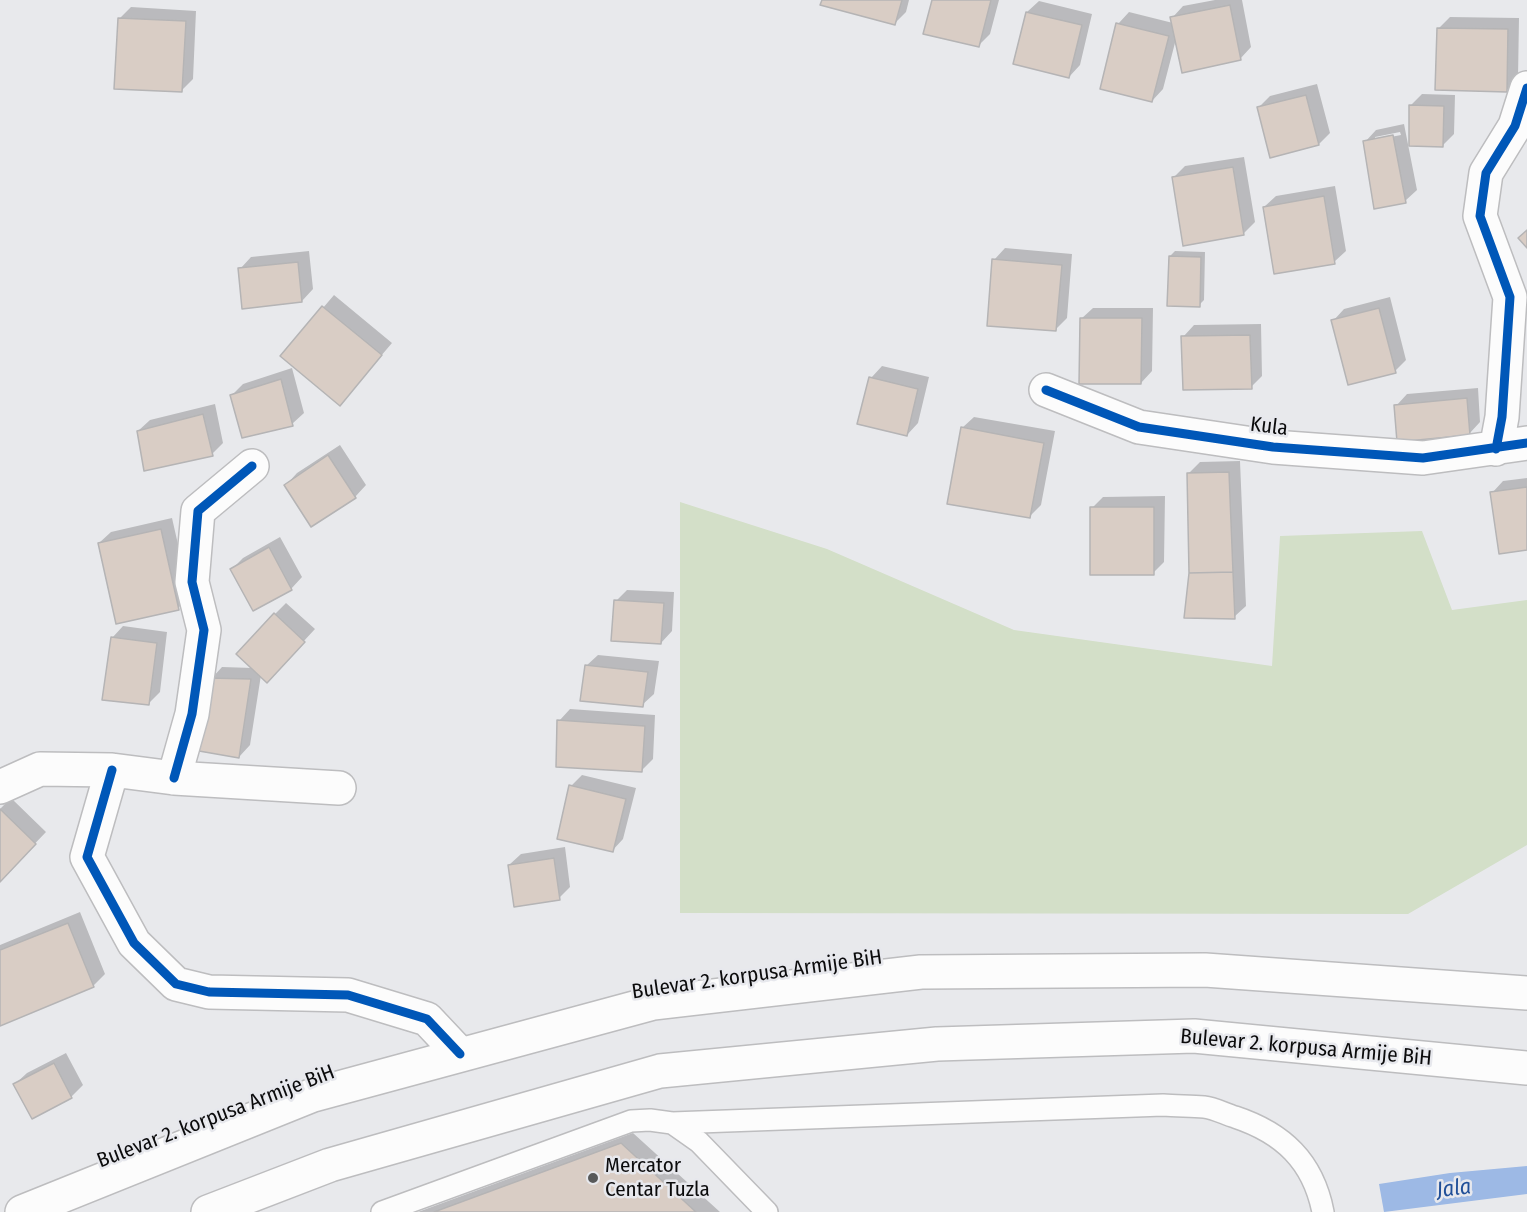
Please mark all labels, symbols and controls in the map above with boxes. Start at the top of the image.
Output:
street label: Kula [1249,412,1289,442]
street label: Bulevar 2. korpusa Armije BiH [630,945,884,1005]
street label: Bulevar 2. korpusa Armije BiH [1179,1024,1433,1072]
street label: Bulevar 2. korpusa Armije BiH [94,1060,338,1174]
place label: Mercator Centar Tuzla [605,1153,710,1203]
marker: Mercator Centar Tuzla [586,1171,600,1185]
water label: Jala [1435,1174,1473,1204]

